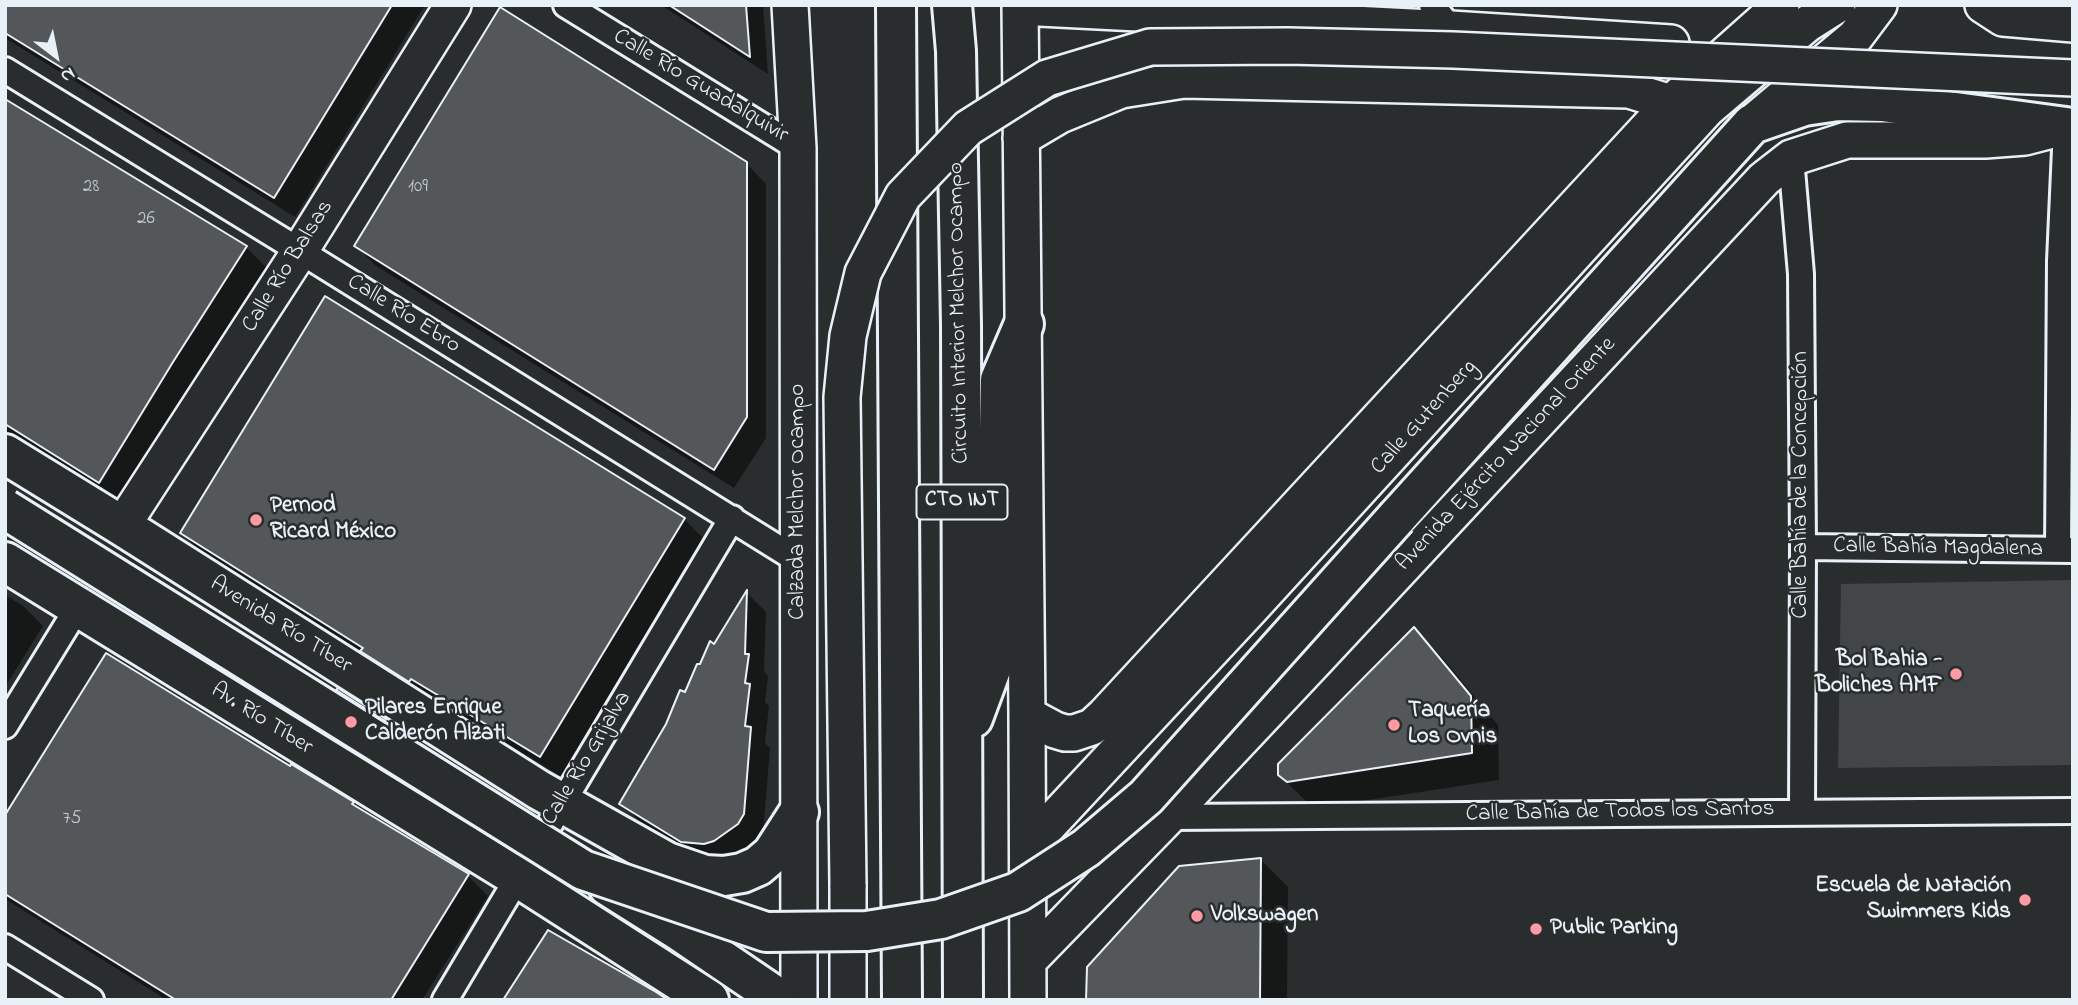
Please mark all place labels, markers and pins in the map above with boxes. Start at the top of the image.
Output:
place label: Pernod Ricard México [270,493,396,547]
marker: Pernod Ricard México [248,512,264,528]
place label: Bol Bahia - Boliches AMF [1815,647,1942,701]
marker: Bol Bahia - Boliches AMF [1948,666,1964,682]
place label: Pilares Enrique Calderón Alzati [365,695,505,749]
place label: Taquería Los Ovnis [1408,698,1497,752]
marker: Pilares Enrique Calderón Alzati [343,714,359,730]
marker: Taquería Los Ovnis [1386,717,1402,733]
place label: Escuela de Natación Swimmers Kids [1815,873,2011,927]
marker: Escuela de Natación Swimmers Kids [2017,892,2033,908]
place label: Volkswagen [1211,902,1318,930]
marker: Volkswagen [1189,908,1205,924]
place label: Public Parking [1550,915,1678,943]
marker: Public Parking [1528,921,1544,937]

